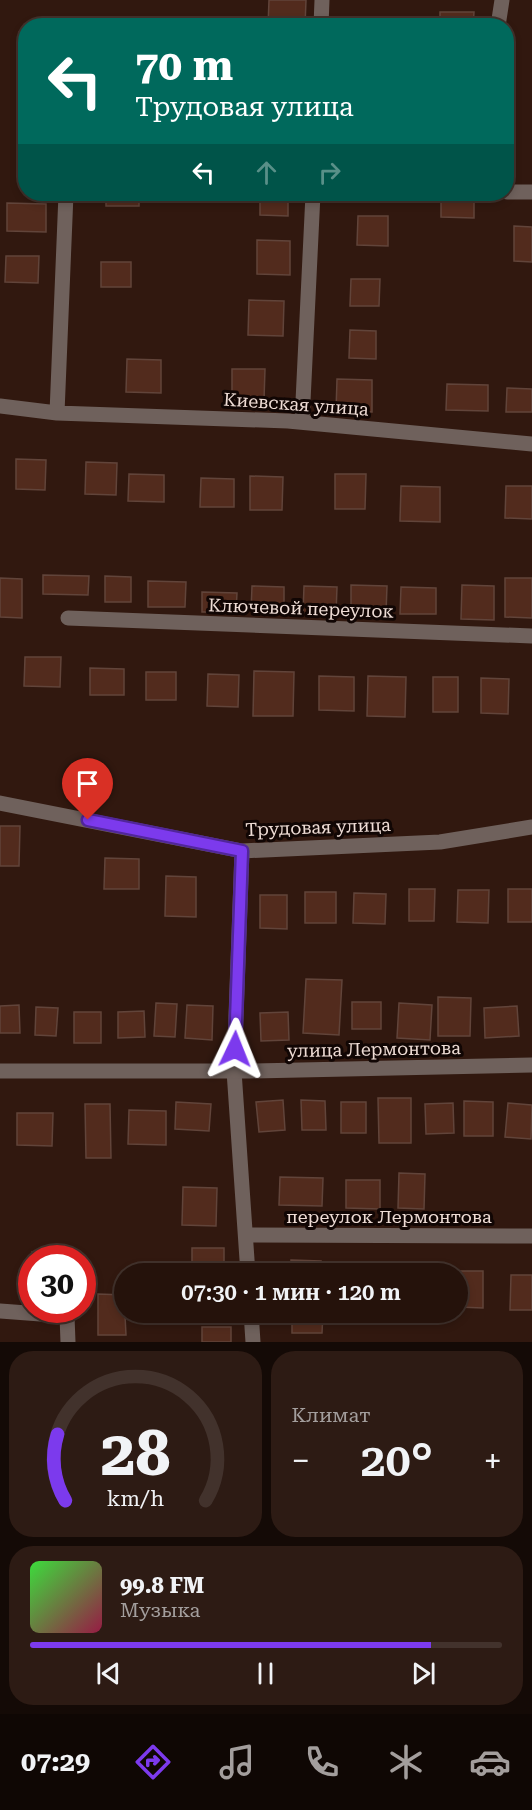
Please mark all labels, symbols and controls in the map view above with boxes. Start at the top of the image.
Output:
text: 70 m [135,41,233,90]
icon: left [36,42,114,120]
text: Трудовая улица [135,91,354,123]
icon: left [187,156,220,189]
icon: ahead [250,156,283,189]
icon: right [313,156,346,189]
street label: Киевская улица [223,388,370,420]
street label: Ключевой переулок [208,594,394,622]
pin [62,758,113,820]
icon: arrive [71,767,104,800]
street label: Трудовая улица [245,814,391,840]
position arrow [203,1017,267,1081]
street label: улица Лермонтова [287,1037,461,1061]
street label: переулок Лермонтова [286,1206,492,1227]
speed limit sign: 30 [18,1245,96,1323]
text: 07:30 · 1 мин · 120 m [181,1280,401,1305]
text: Климат [292,1403,371,1427]
text: 28 [100,1417,170,1490]
text: 20° [360,1434,433,1487]
text: − [292,1441,310,1480]
text: + [484,1441,502,1480]
text: km/h [107,1486,164,1511]
text: 99.8 FM [120,1573,204,1598]
text: Музыка [120,1598,200,1622]
icon: previous [92,1657,125,1690]
icon: pause [249,1657,282,1690]
icon: next [407,1657,440,1690]
icon: directions [132,1741,174,1783]
icon: music [216,1741,258,1783]
icon: phone [301,1741,343,1783]
icon: climate [385,1741,427,1783]
icon: car [469,1741,511,1783]
text: 07:29 [21,1746,90,1778]

